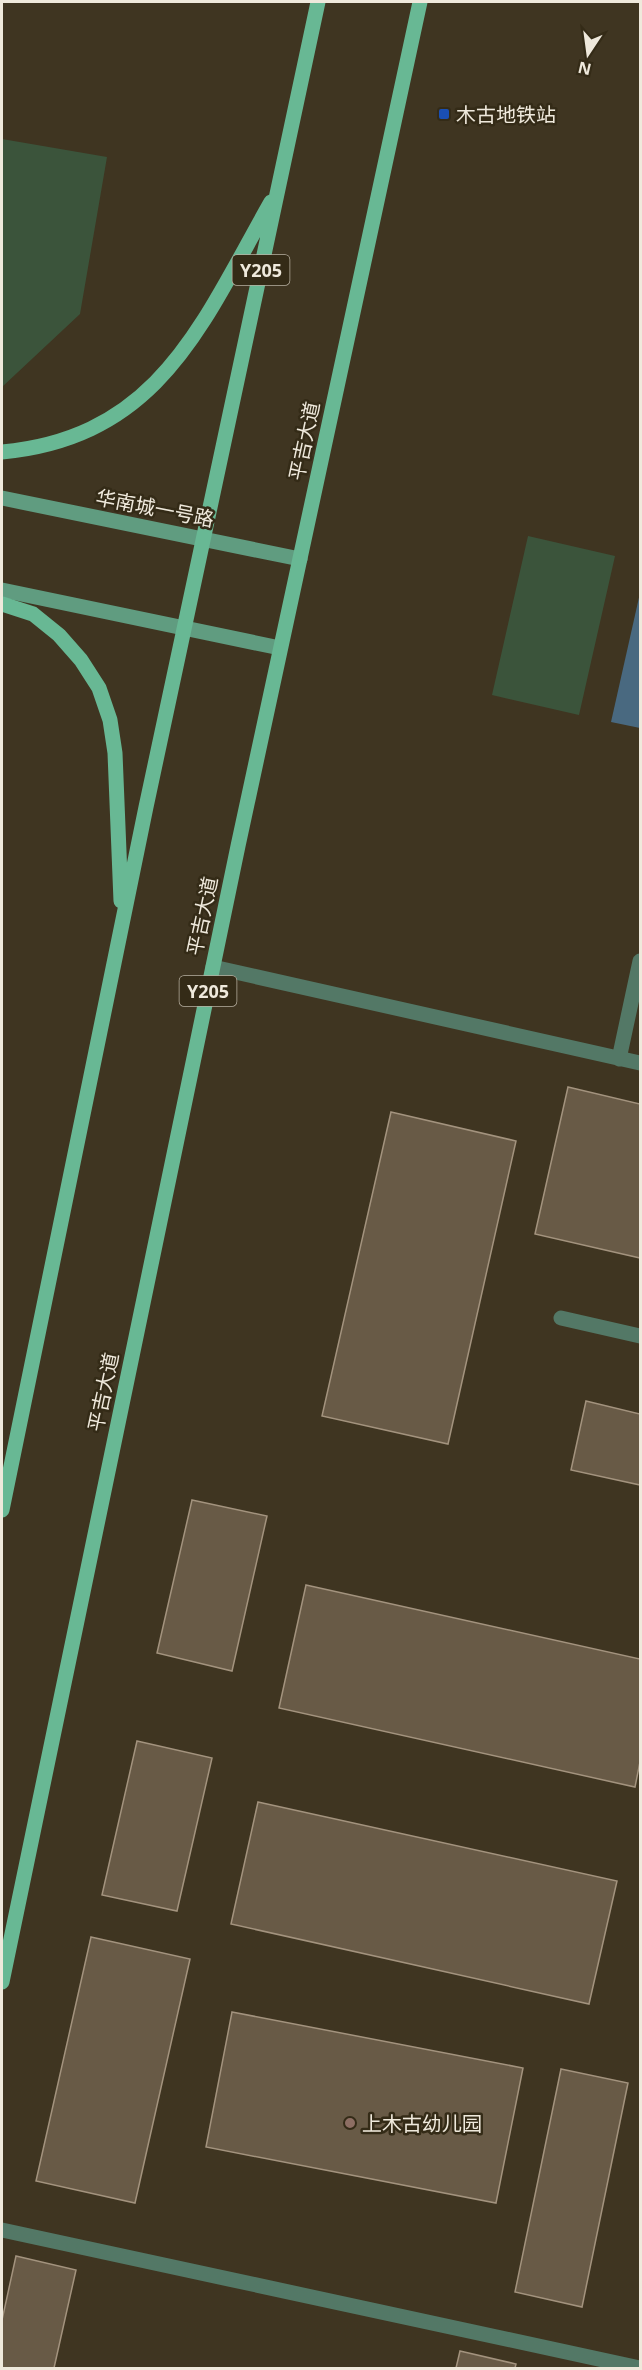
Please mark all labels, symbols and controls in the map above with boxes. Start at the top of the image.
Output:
north arrow [558,24,618,84]
text: N [576,56,593,81]
place label: 木古地铁站 [456,101,556,128]
marker: 木古地铁站 [437,107,451,121]
road number: Y205 [232,255,290,285]
street label: 平吉大道 [282,399,326,483]
street label: 华南城一号路 [94,483,216,533]
street label: 平吉大道 [180,874,224,958]
road number: Y205 [180,976,236,1006]
street label: 平吉大道 [81,1350,125,1434]
place label: 上木古幼儿园 [362,2110,482,2137]
marker: 上木古幼儿园 [343,2116,357,2130]

